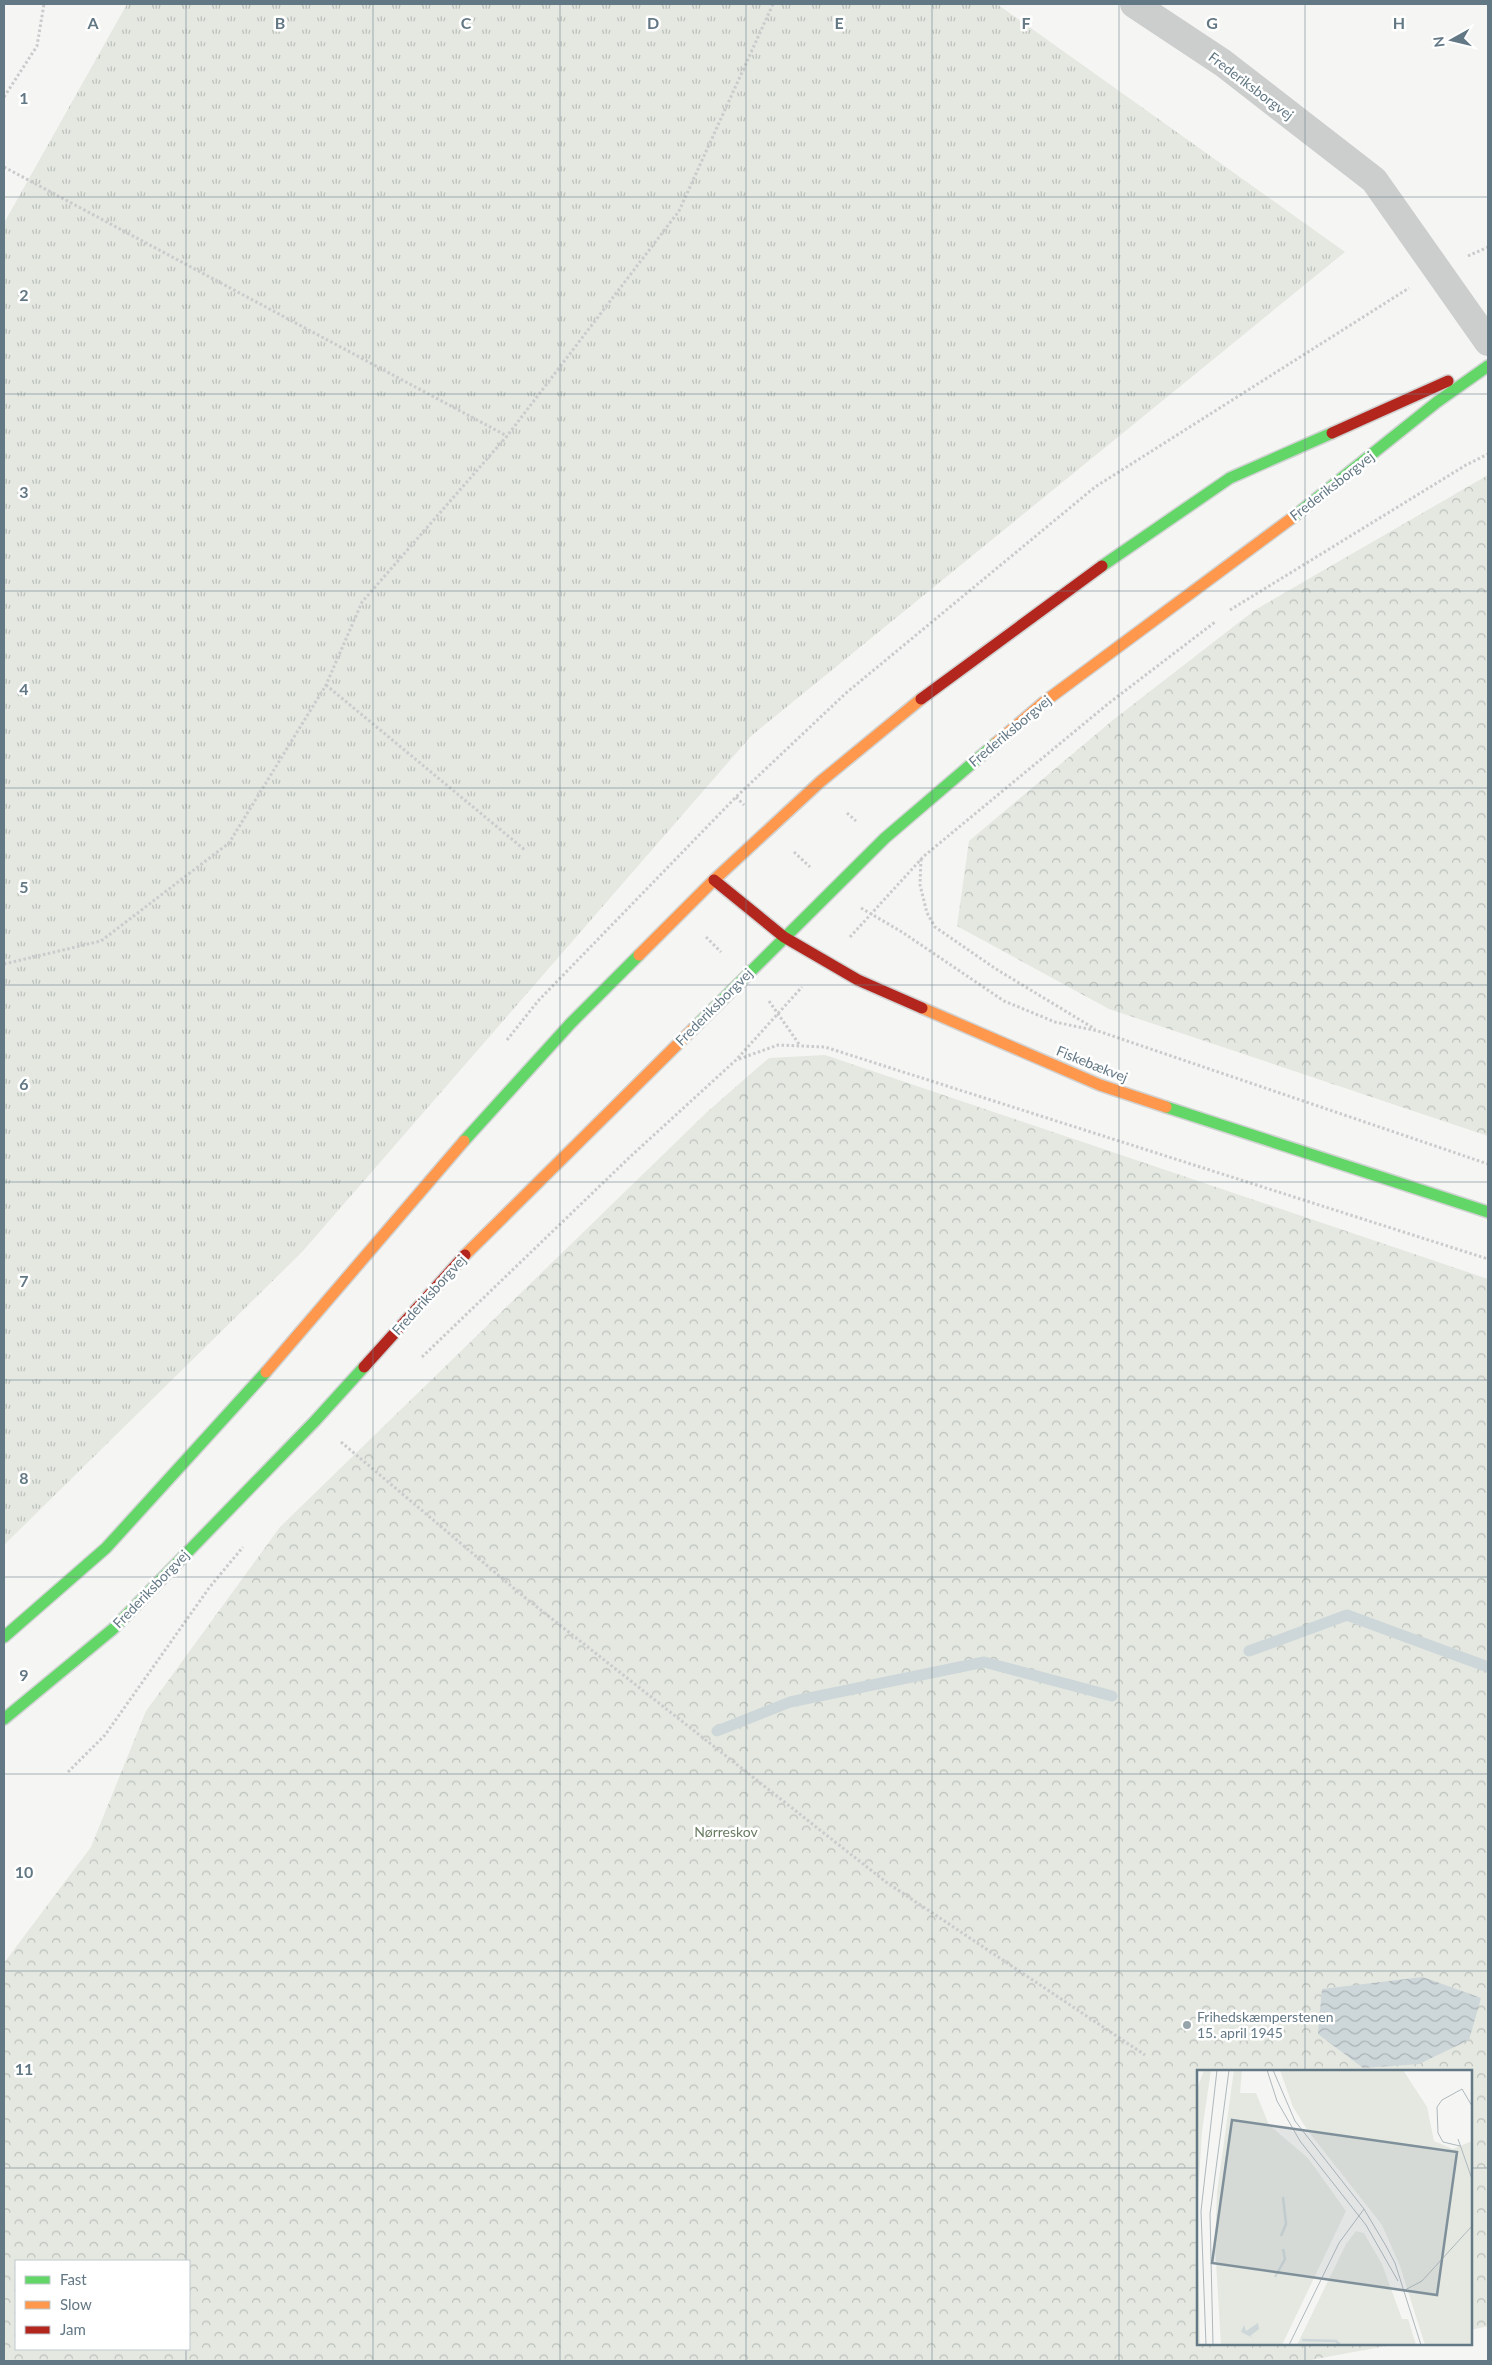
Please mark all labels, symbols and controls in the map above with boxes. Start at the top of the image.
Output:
text: A [86,13,99,32]
text: B [275,13,285,32]
text: C [461,13,472,32]
text: D [647,13,659,32]
text: E [834,13,844,32]
text: F [1021,13,1031,32]
text: G [1206,13,1218,32]
text: H [1393,13,1405,32]
north arrow [1427,15,1477,65]
text: N [1429,35,1448,48]
street label: Frederiksborgvej [1205,48,1297,123]
text: 1 [19,88,29,107]
text: 2 [19,285,29,304]
street label: Frederiksborgvej [1286,447,1377,524]
text: 3 [19,482,29,501]
text: 4 [19,679,29,698]
street label: Frederiksborgvej [965,691,1054,770]
text: 5 [19,877,29,896]
street label: Frederiksborgvej [672,965,756,1049]
street label: Fiskebækvej [1054,1042,1130,1086]
text: 6 [19,1074,29,1093]
street label: Frederiksborgvej [388,1251,469,1338]
text: 7 [19,1271,29,1290]
text: 8 [19,1468,29,1487]
street label: Frederiksborgvej [109,1546,192,1631]
text: 9 [19,1665,29,1684]
park label: Nørreskov [694,1823,758,1840]
text: 10 [15,1862,33,1881]
place label: Frihedskæmperstenen 15. april 1945 [1197,2008,1334,2041]
marker: Frihedskæmperstenen 15. april 1945 [1181,2019,1193,2031]
text: 11 [15,2059,33,2078]
inset map [1197,2070,1472,2345]
legend [15,2260,190,2350]
text: Fast [60,2270,87,2288]
text: Slow [60,2295,92,2313]
text: Jam [60,2320,86,2338]

